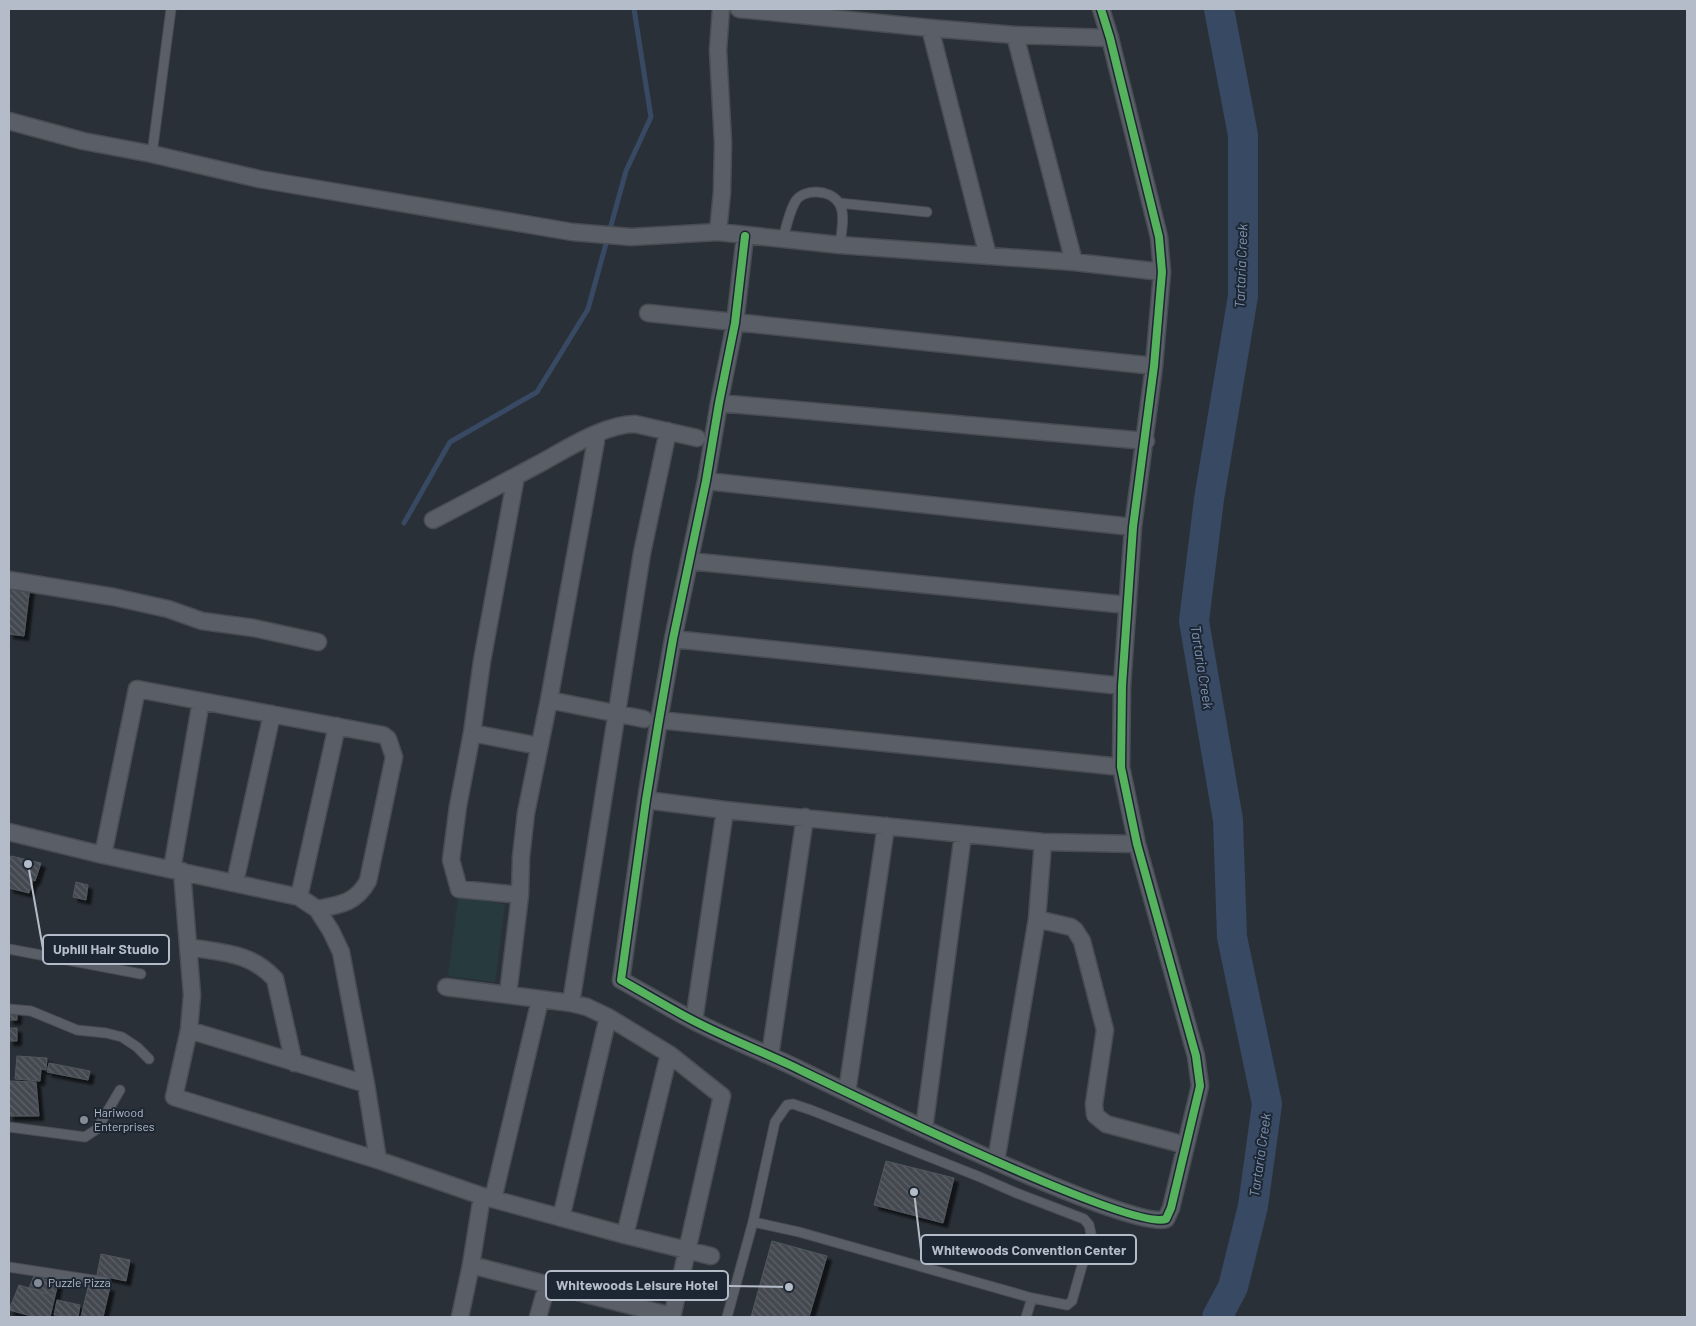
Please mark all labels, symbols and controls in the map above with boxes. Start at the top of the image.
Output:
water label: Tartaria Creek [1231,223,1250,309]
water label: Tartaria Creek [1187,624,1218,710]
callout: Uphill Hair Studio [43,935,169,964]
text: Uphill Hair Studio [53,940,159,957]
place label: Hariwood Enterprises [94,1105,155,1133]
water label: Tartaria Creek [1245,1112,1274,1198]
marker: Hariwood Enterprises [78,1114,90,1126]
callout: Whitewoods Convention Center [921,1235,1136,1264]
text: Whitewoods Convention Center [932,1241,1127,1258]
callout: Whitewoods Leisure Hotel [546,1271,728,1300]
place label: Puzzle Pizza [48,1275,111,1289]
text: Whitewoods Leisure Hotel [556,1276,718,1293]
marker: Puzzle Pizza [32,1277,44,1289]

